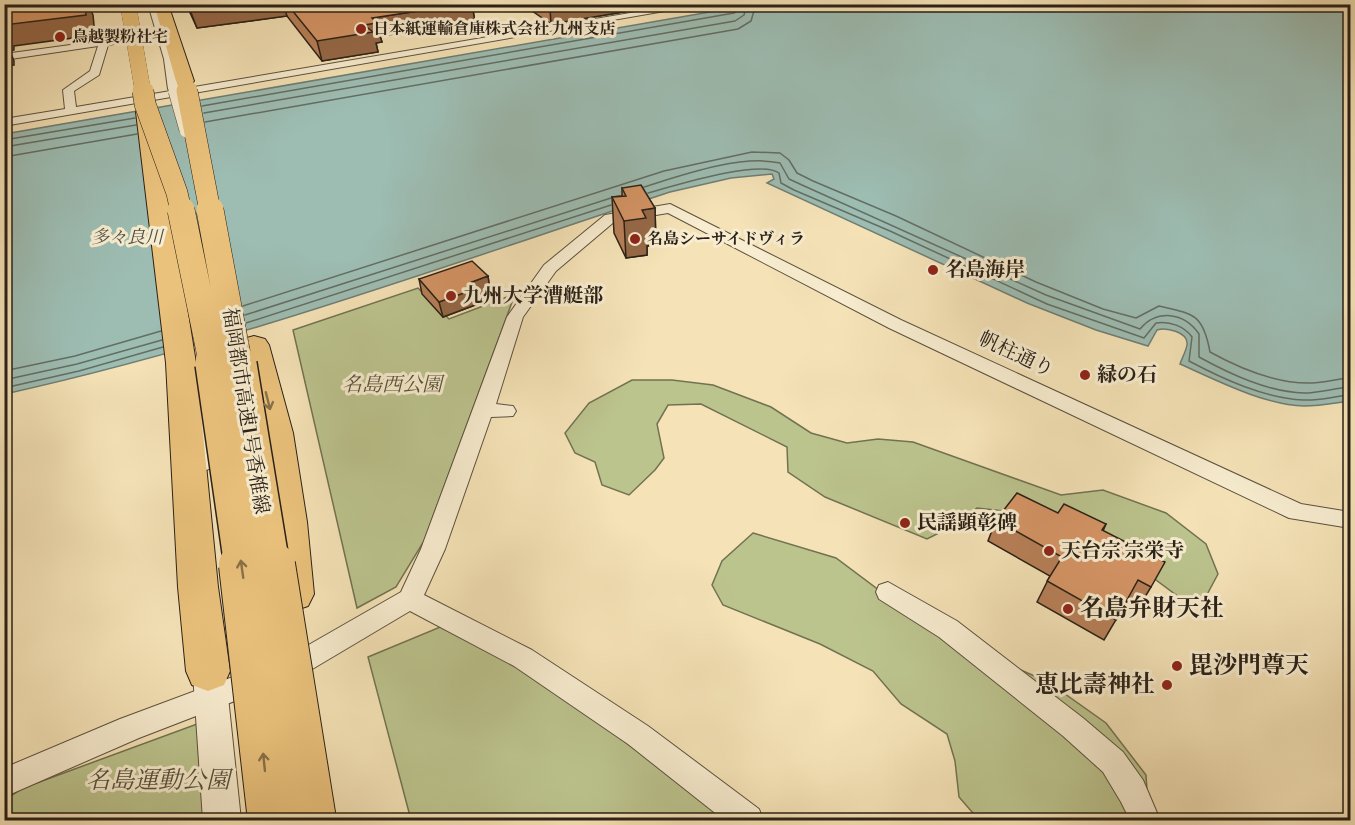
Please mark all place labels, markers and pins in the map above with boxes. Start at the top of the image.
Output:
place label: 日本紙運輸倉庫株式会社 九州支店 [373,19,616,39]
marker: 日本紙運輸倉庫株式会社 九州支店 [354,22,368,36]
place label: 鳥越製粉社宅 [72,27,168,47]
marker: 鳥越製粉社宅 [53,30,67,44]
place label: 名島シーサイドヴィラ [647,229,805,249]
marker: 名島シーサイドヴィラ [628,232,642,246]
place label: 名島海岸 [945,258,1025,283]
marker: 名島海岸 [926,263,940,277]
place label: 九州大学漕艇部 [463,284,603,309]
marker: 九州大学漕艇部 [444,289,458,303]
place label: 緑の石 [1097,363,1157,388]
marker: 緑の石 [1078,368,1092,382]
place label: 民謡顕彰碑 [917,511,1017,536]
marker: 民謡顕彰碑 [898,516,912,530]
place label: 天台宗 宗栄寺 [1061,539,1184,564]
marker: 天台宗 宗栄寺 [1042,544,1056,558]
place label: 名島弁財天社 [1080,594,1224,624]
marker: 名島弁財天社 [1061,602,1075,616]
place label: 毘沙門尊天 [1189,651,1309,681]
marker: 毘沙門尊天 [1170,659,1184,673]
place label: 恵比壽神社 [1035,670,1155,700]
marker: 恵比壽神社 [1160,678,1174,692]

